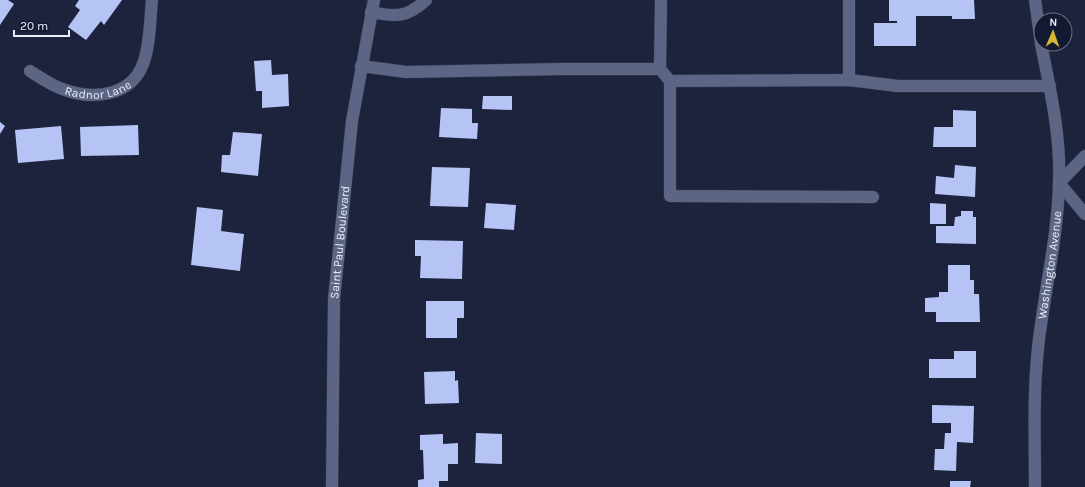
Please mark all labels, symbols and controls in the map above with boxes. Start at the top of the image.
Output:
scale bar [14,12,69,38]
north arrow [1033,12,1073,52]
text: N [1049,16,1058,29]
text: 20 m [20,19,48,33]
street label: Radnor Lane [63,77,134,102]
street label: Saint Paul Boulevard [327,185,352,300]
street label: Washington Avenue [1035,210,1064,320]

